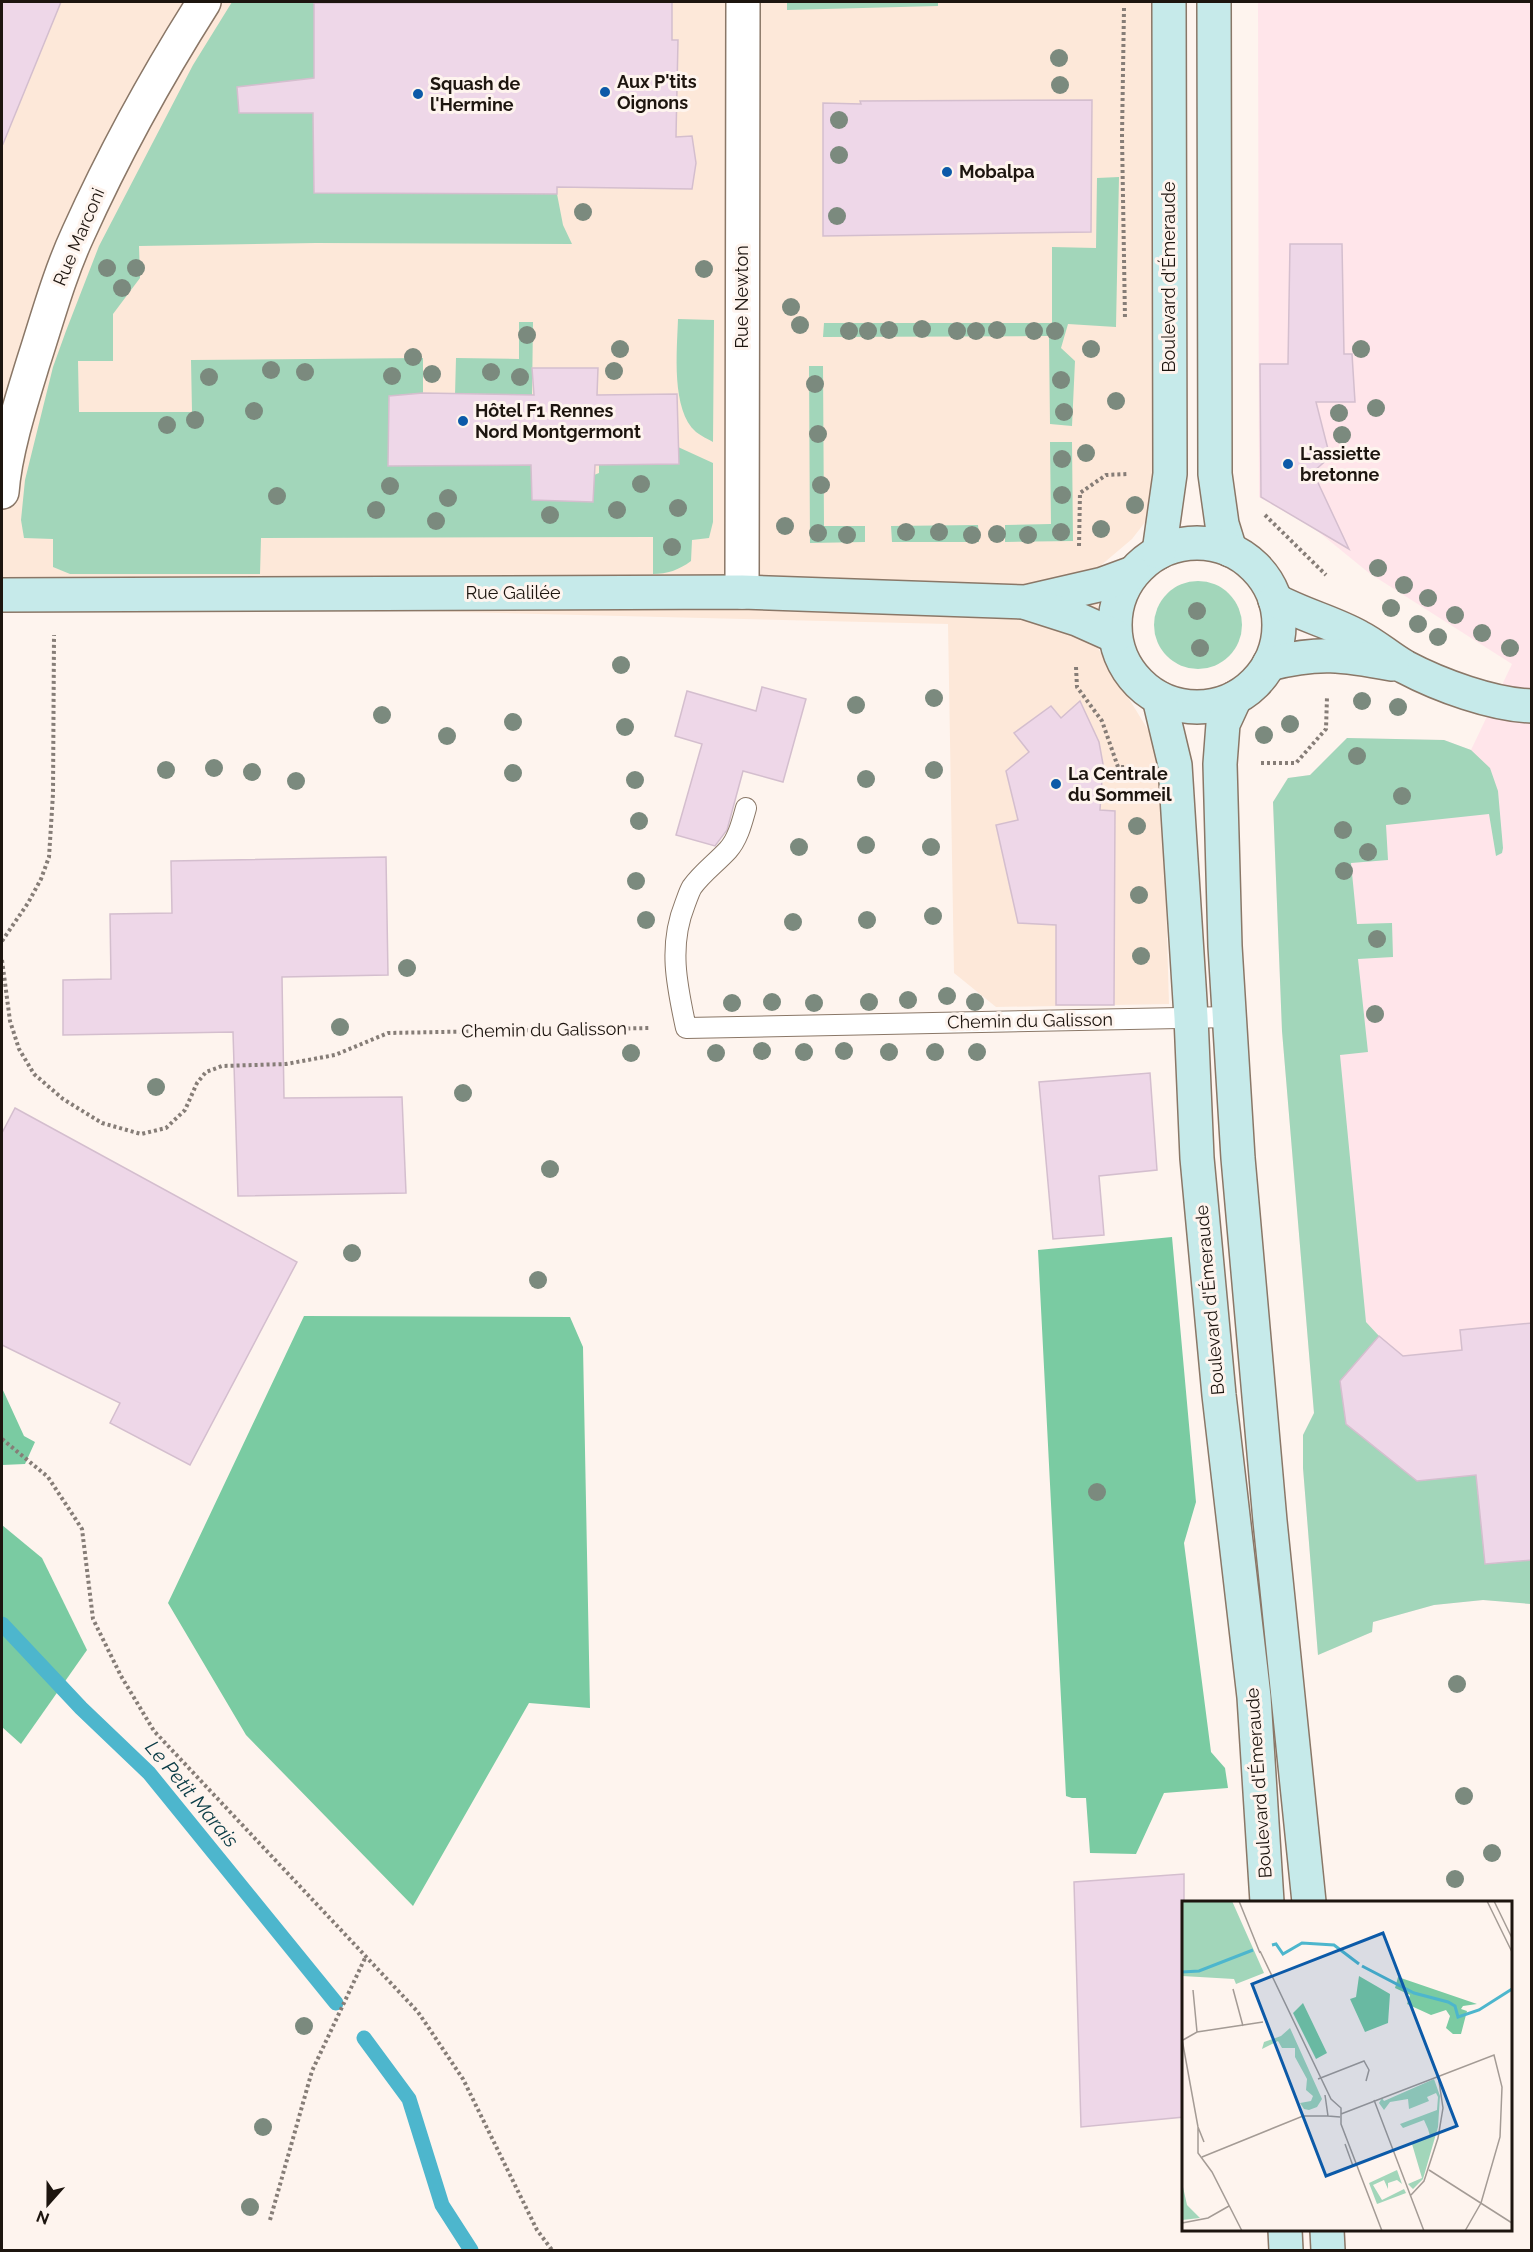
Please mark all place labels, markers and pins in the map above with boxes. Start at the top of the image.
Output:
place label: Aux P'tits Oignons [617,71,697,113]
place label: Squash de l'Hermine [430,73,521,115]
marker: Aux P'tits Oignons [598,85,612,99]
marker: Squash de l'Hermine [411,87,425,101]
place label: Mobalpa [959,161,1035,182]
marker: Mobalpa [940,165,954,179]
place label: Hôtel F1 Rennes Nord Montgermont [475,400,641,442]
marker: Hôtel F1 Rennes Nord Montgermont [456,414,470,428]
place label: L'assiette bretonne [1300,443,1381,485]
marker: L'assiette bretonne [1281,457,1295,471]
place label: La Centrale du Sommeil [1068,763,1172,805]
marker: La Centrale du Sommeil [1049,777,1063,791]

